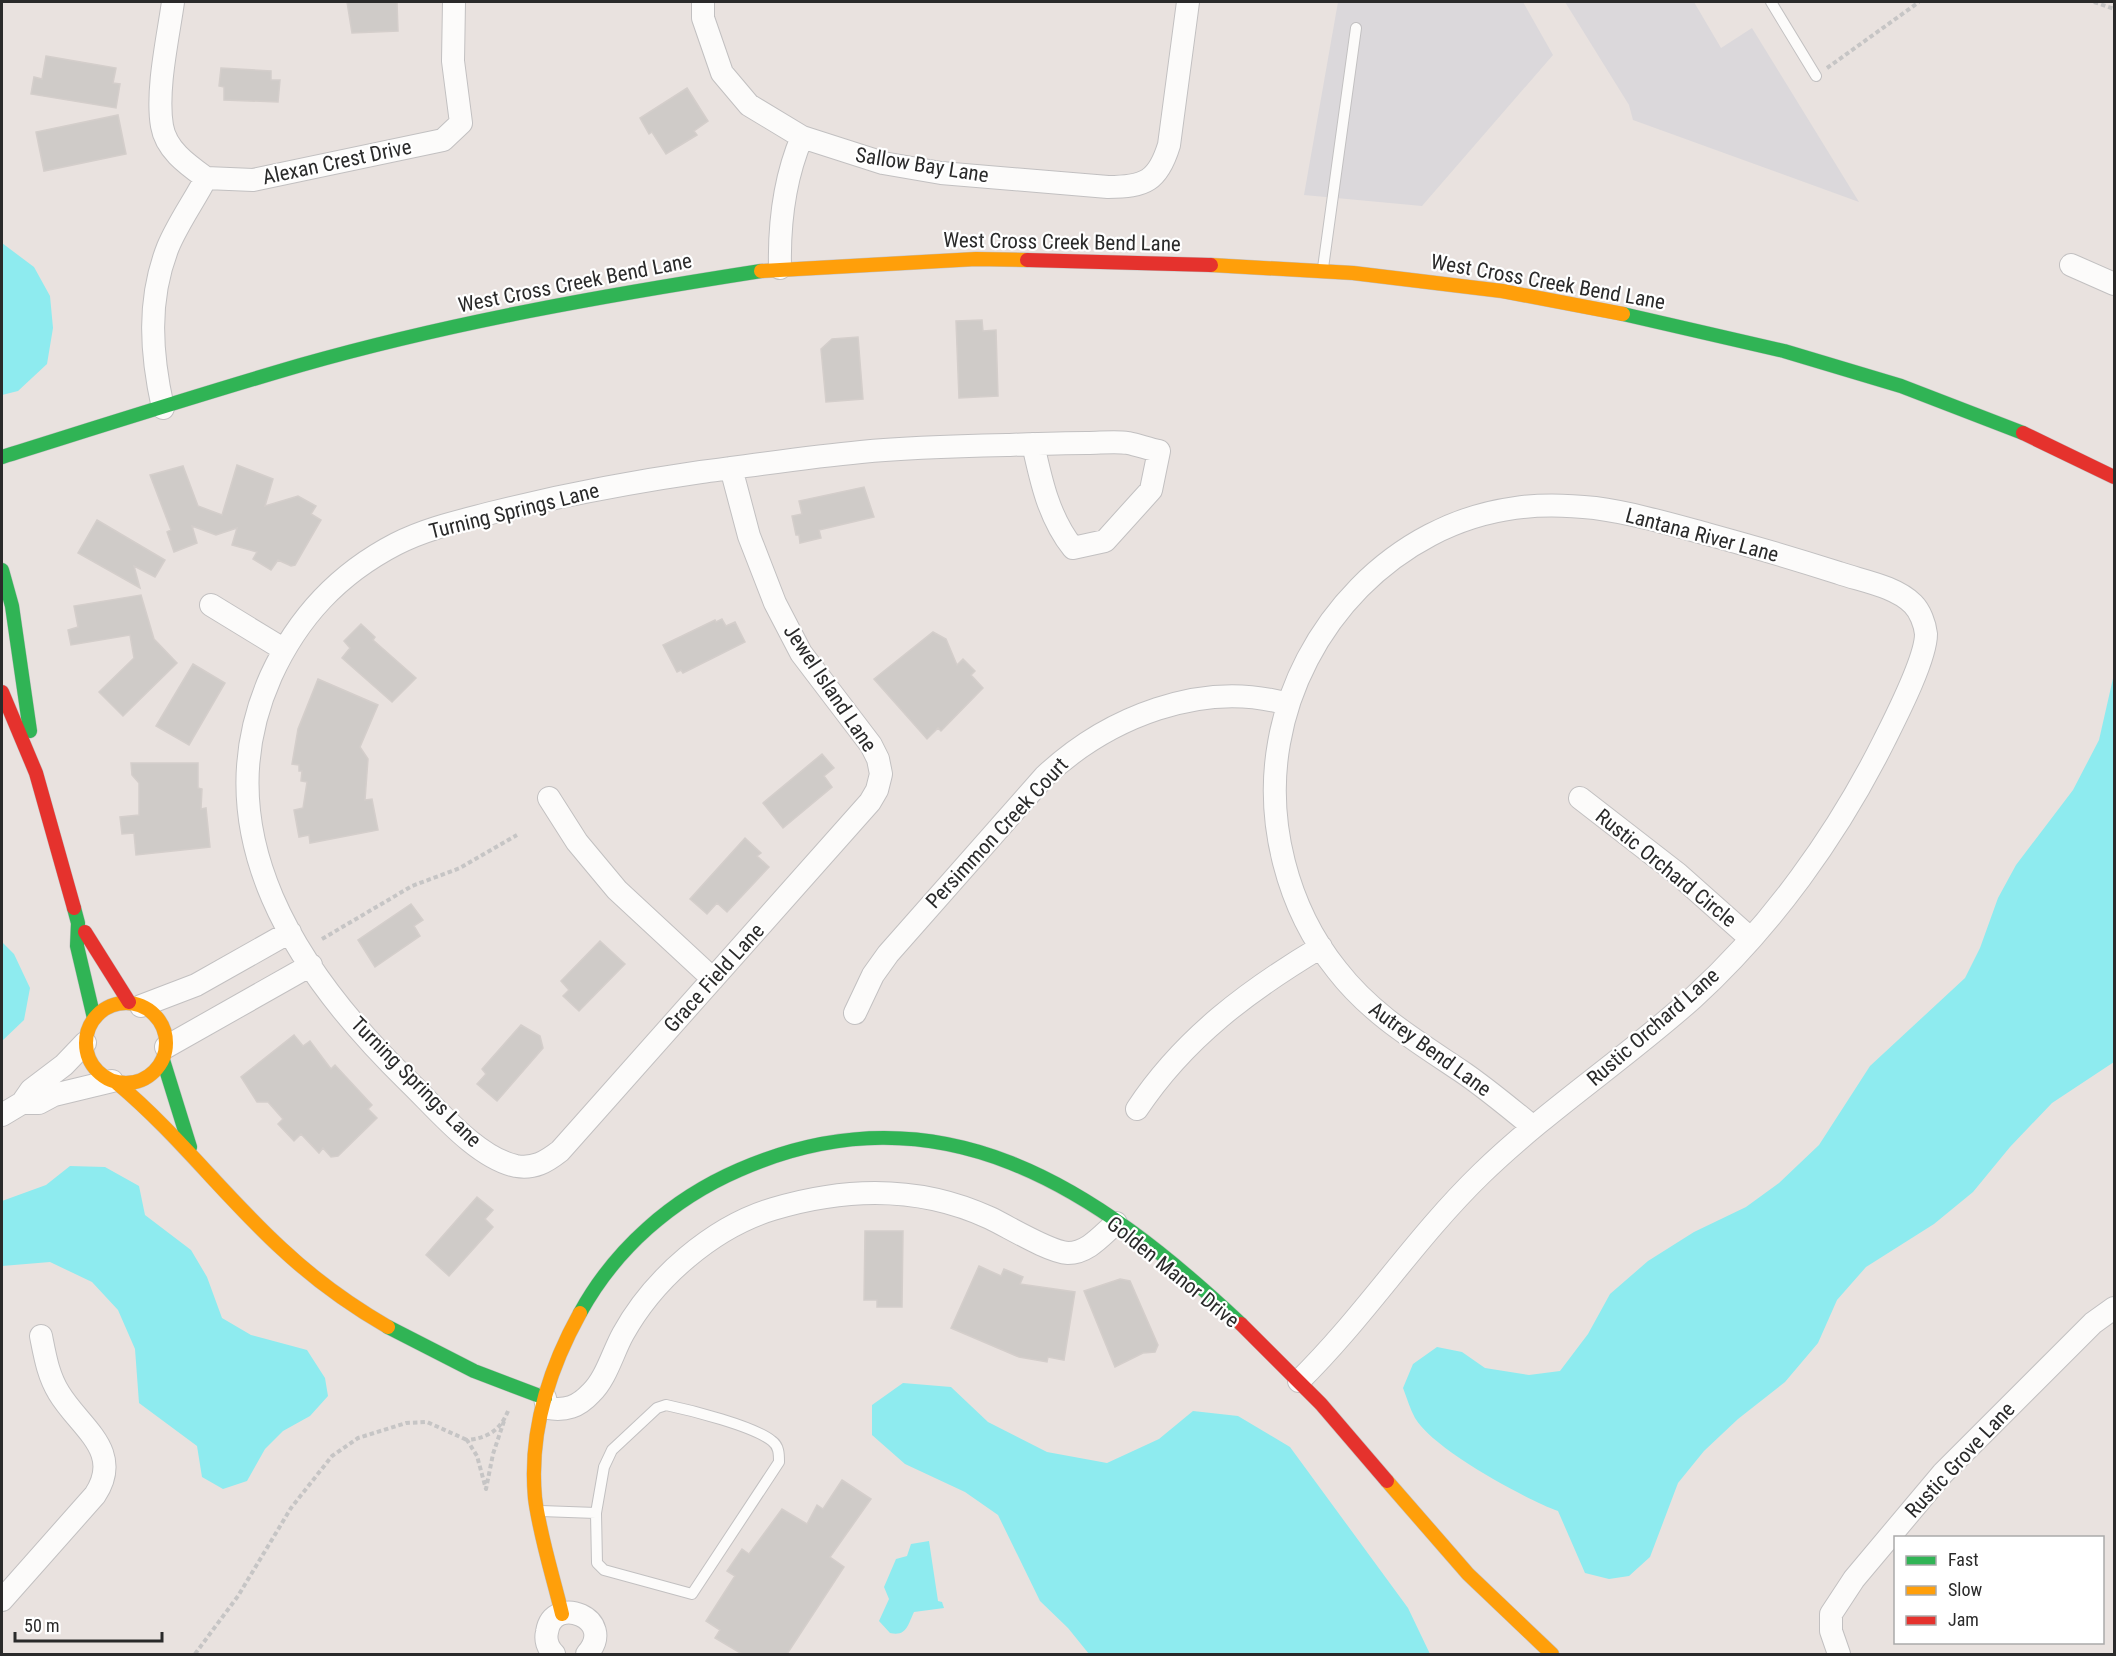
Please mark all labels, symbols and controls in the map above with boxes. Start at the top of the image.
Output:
street label: Alexan Crest Drive [260,134,414,189]
street label: Sallow Bay Lane [854,143,990,187]
street label: West Cross Creek Bend Lane [943,228,1181,256]
street label: West Cross Creek Bend Lane [456,249,694,317]
street label: West Cross Creek Bend Lane [1429,250,1667,314]
street label: Turning Springs Lane [427,478,602,544]
street label: Lantana River Lane [1623,503,1781,567]
street label: Jewel Island Lane [779,620,881,756]
street label: Persimmon Creek Court [921,753,1073,913]
street label: Rustic Orchard Circle [1591,804,1741,932]
street label: Grace Field Lane [659,919,769,1037]
street label: Rustic Orchard Lane [1582,963,1724,1091]
street label: Autrey Bend Lane [1364,997,1496,1101]
street label: Turning Springs Lane [346,1012,486,1152]
street label: Golden Manor Drive [1102,1211,1244,1333]
street label: Rustic Grove Lane [1900,1397,2020,1523]
legend [1894,1536,2104,1644]
text: Fast [1948,1549,1979,1570]
text: Slow [1948,1579,1983,1600]
scale bar [15,1605,162,1643]
text: Jam [1948,1609,1979,1630]
text: 50 m [24,1615,59,1636]

